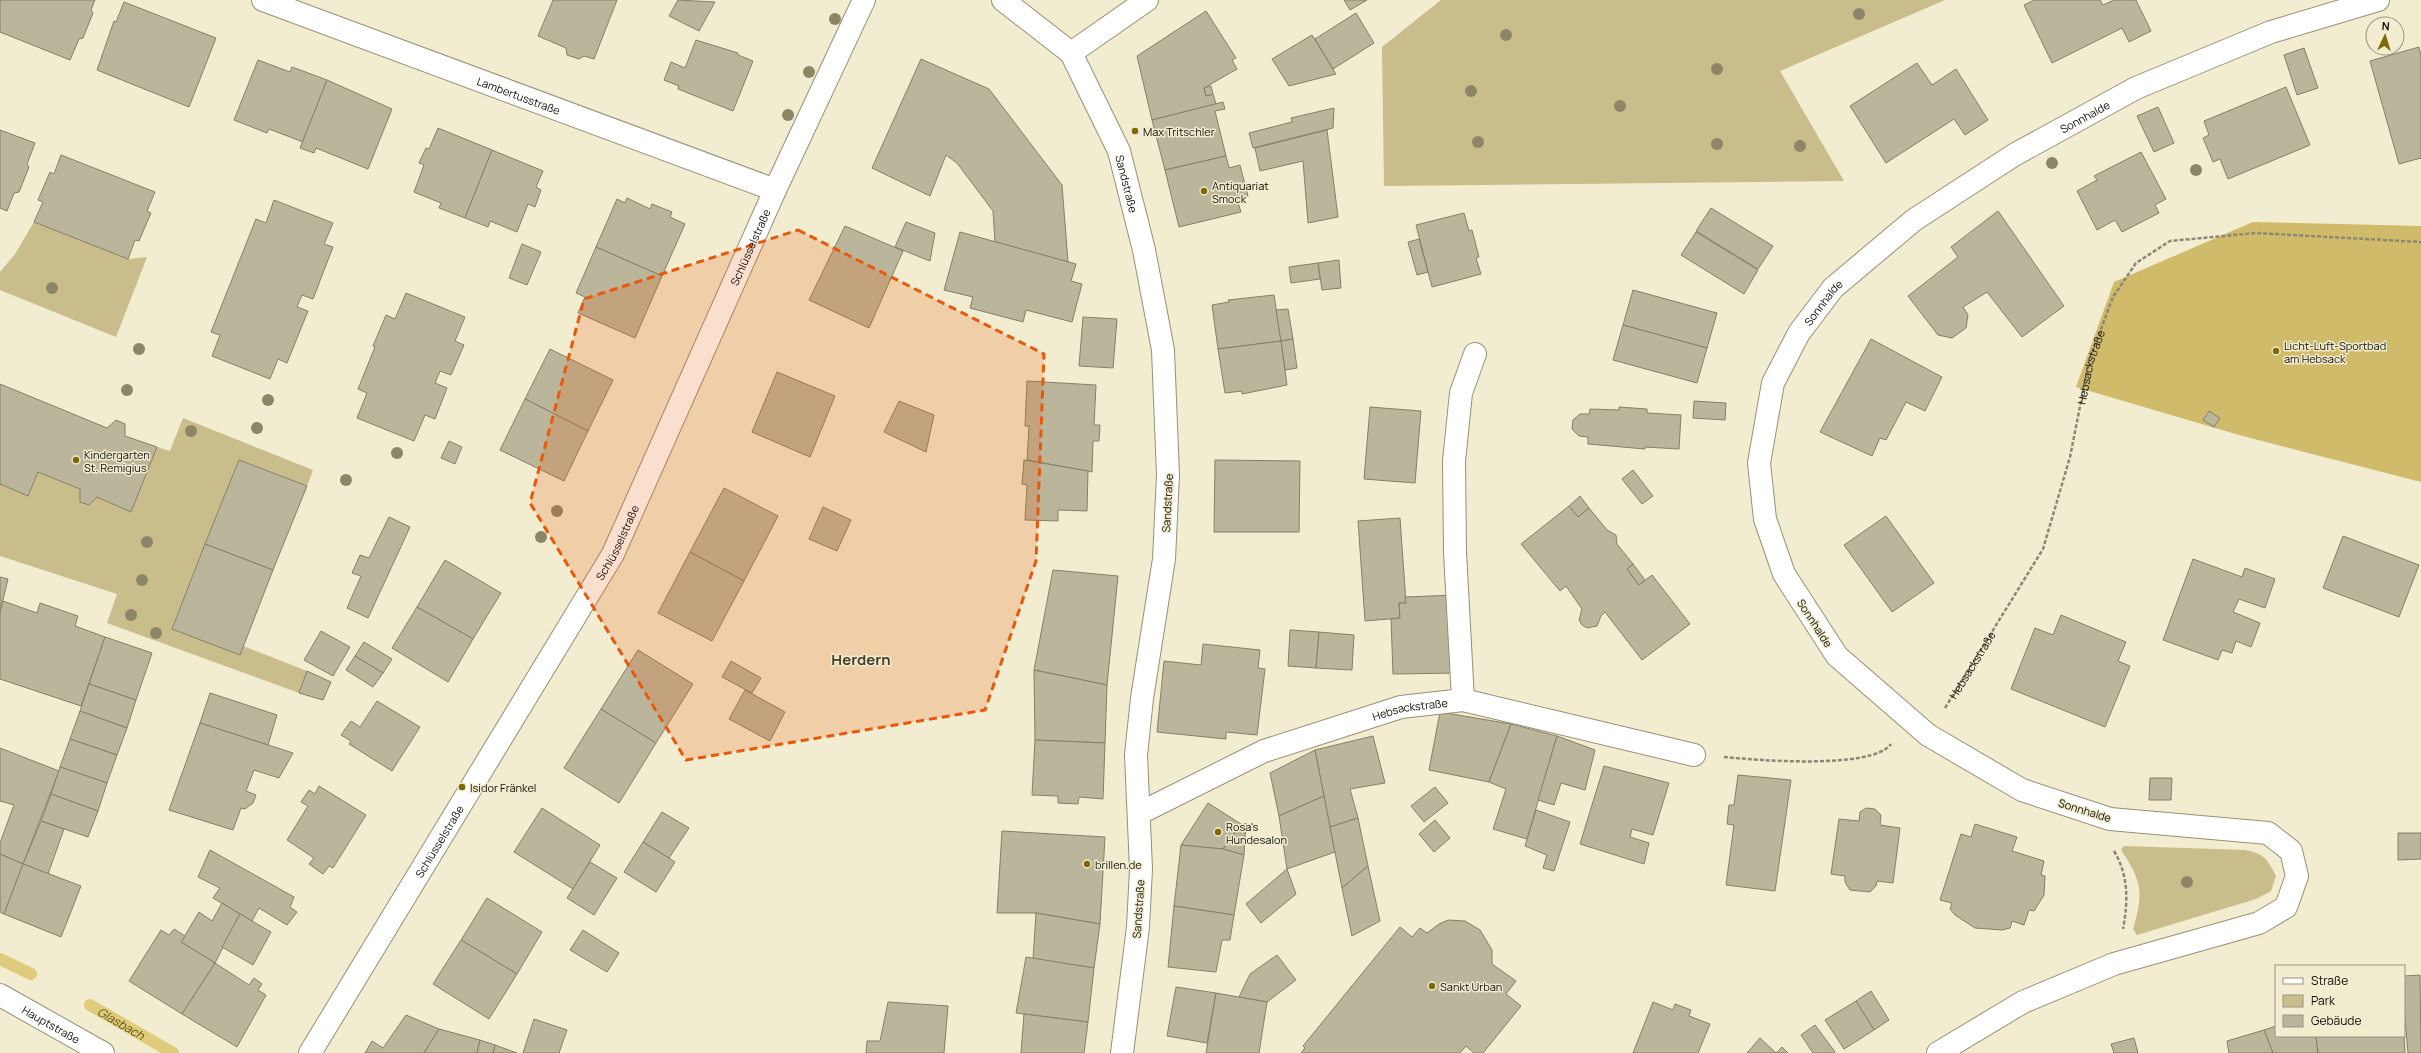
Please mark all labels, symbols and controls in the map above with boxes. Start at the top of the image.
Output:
north arrow [2365,16,2405,56]
text: N [2381,18,2390,33]
street label: Lambertusstraße [475,73,563,117]
street label: Sonnhalde [2057,96,2113,136]
place label: Max Tritschler [1143,124,1215,139]
marker: Max Tritschler [1130,126,1140,136]
street label: Sandstraße [1113,153,1142,215]
place label: Antiquariat Smock [1212,178,1269,206]
marker: Antiquariat Smock [1199,186,1209,196]
street label: Schlüsselstraße [726,206,774,287]
street label: Sonnhalde [1800,276,1846,328]
street label: Hebsackstraße [2073,327,2108,406]
place label: Licht-Luft-Sportbad am Hebsack [2284,338,2386,366]
marker: Licht-Luft-Sportbad am Hebsack [2271,346,2281,356]
place label: Kindergarten St. Remigius [84,447,150,475]
marker: Kindergarten St. Remigius [71,455,81,465]
street label: Sandstraße [1158,473,1176,533]
street label: Schlüsselstraße [592,502,642,583]
street label: Sonnhalde [1794,596,1836,650]
street label: Hebsackstraße [1945,627,1999,701]
district label: Herdern [831,649,891,670]
street label: Hebsackstraße [1370,694,1449,723]
place label: Isidor Fränkel [470,780,536,795]
marker: Isidor Fränkel [457,782,467,792]
street label: Sonnhalde [2057,795,2114,825]
street label: Schlüsselstraße [411,802,467,880]
place label: Rosa's Hundesalon [1226,819,1287,847]
marker: Rosa's Hundesalon [1213,827,1223,837]
place label: brillen.de [1095,857,1142,872]
marker: brillen.de [1082,859,1092,869]
street label: Sandstraße [1128,879,1148,939]
legend [2275,965,2405,1037]
text: Straße [2311,972,2348,989]
place label: Sankt Urban [1440,979,1502,994]
marker: Sankt Urban [1427,981,1437,991]
text: Park [2311,992,2336,1009]
street label: Hauptstraße [20,1002,84,1047]
water label: Glasbach [94,1003,149,1044]
text: Gebäude [2311,1012,2362,1029]

